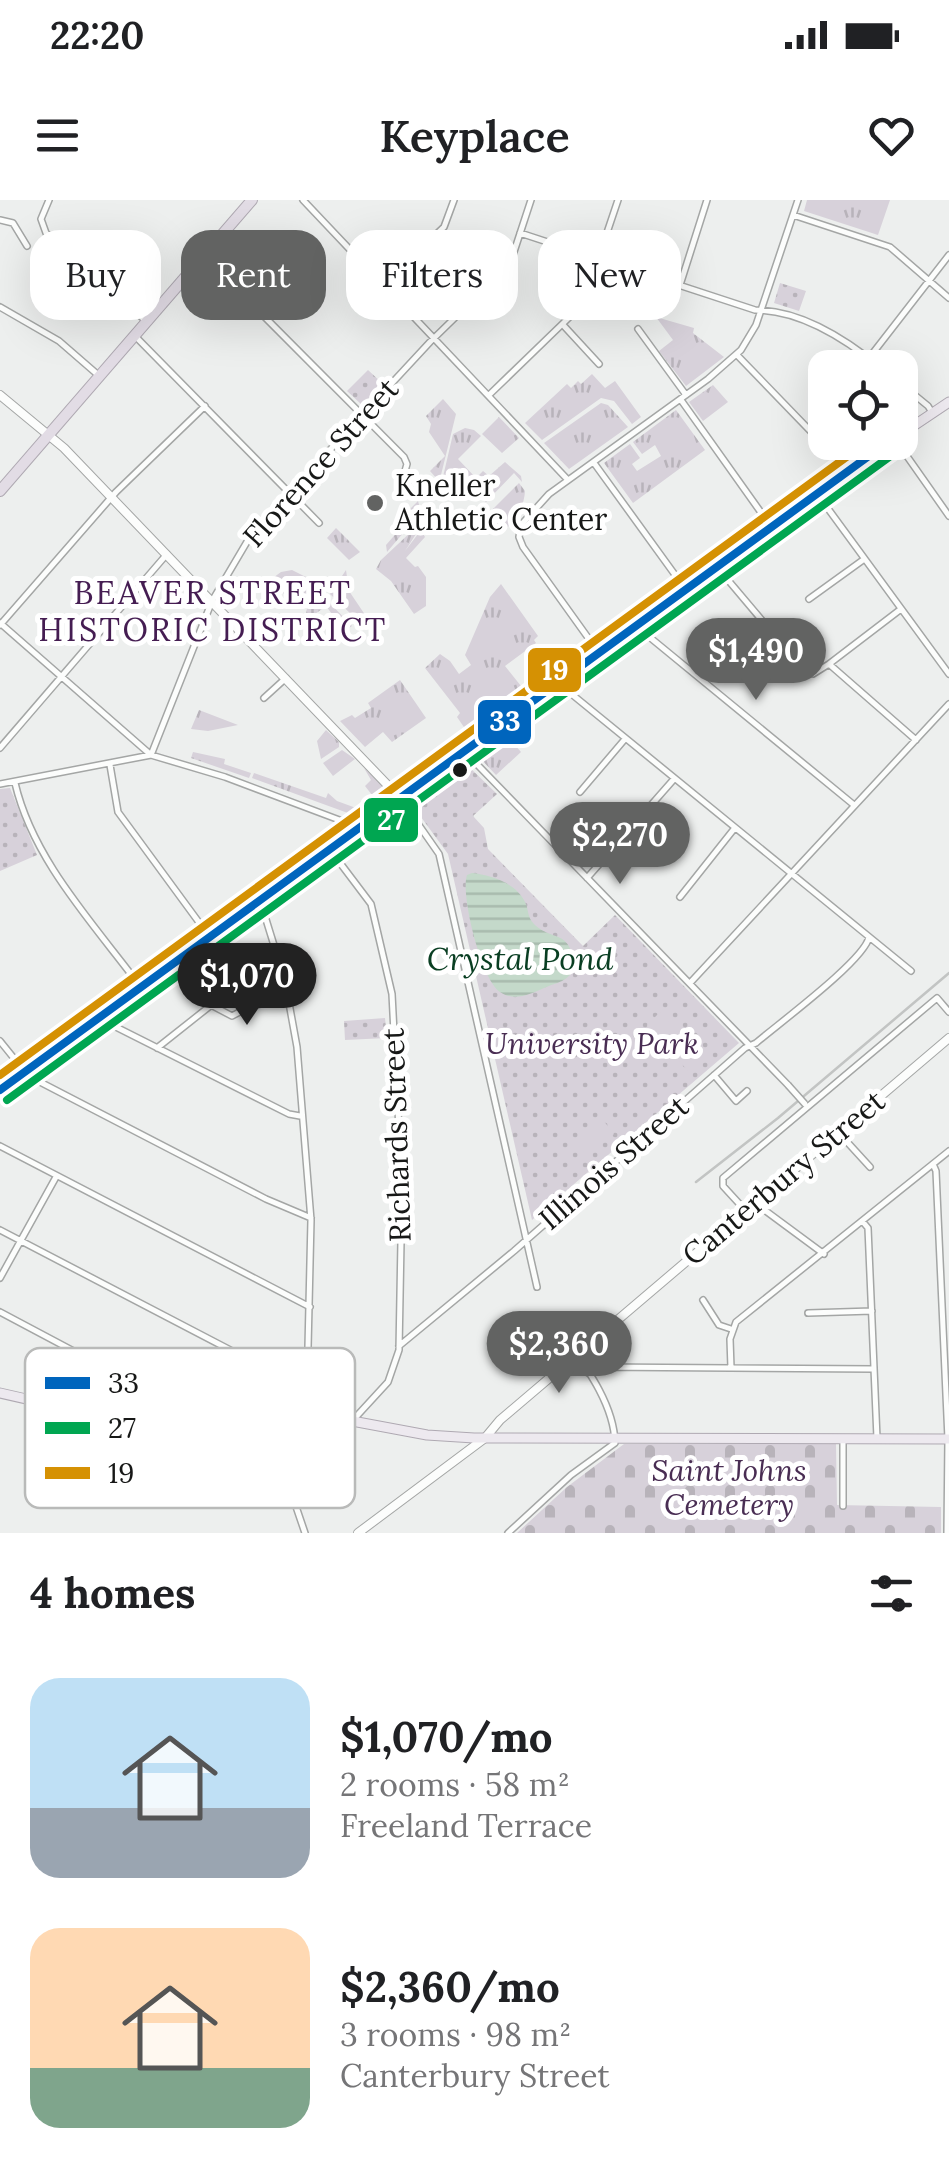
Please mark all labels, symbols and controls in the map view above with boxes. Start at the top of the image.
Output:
text: 22:20 [50,11,144,59]
text: Keyplace [379,107,570,164]
icon: menu [30,108,85,163]
icon: heart [864,108,919,163]
chip: Buy [30,230,161,320]
chip: Rent [181,230,326,320]
chip: Filters [346,230,518,320]
chip: New [538,230,681,320]
map controls [808,350,918,460]
button: locate [808,350,918,460]
street label: Florence Street [234,370,406,555]
place label: Kneller Athletic Center [394,466,607,538]
marker: Kneller Athletic Center [364,492,386,514]
district label: BEAVER STREET HISTORIC DISTRICT [38,572,388,650]
pin: $1,490 [675,618,837,703]
text: $1,490 [708,630,804,671]
line badge: 19 [526,646,583,694]
text: 19 [541,652,569,688]
line badge: 33 [476,698,533,746]
text: 33 [489,703,521,739]
unlabelled marker [450,760,470,780]
line badge: 27 [362,796,420,844]
text: 27 [377,802,405,838]
pin: $2,270 [539,802,701,887]
text: $2,270 [572,814,668,855]
water label: Crystal Pond [427,938,614,979]
pin: $1,070 [166,943,328,1028]
text: $1,070 [199,955,295,996]
park label: University Park [485,1024,699,1062]
street label: Richards Street [373,1027,419,1243]
street label: Canterbury Street [674,1081,893,1274]
street label: Illinois Street [531,1087,696,1238]
pin: $2,360 [478,1311,640,1396]
text: $2,360 [509,1323,609,1364]
legend [25,1348,355,1508]
text: 33 [108,1365,139,1401]
text: 27 [108,1410,136,1446]
park label: Saint Johns Cemetery [652,1451,806,1523]
text: 19 [108,1455,134,1491]
text: 4 homes [30,1566,195,1620]
icon: filters [864,1566,919,1621]
text: $1,070/mo [340,1710,553,1764]
icon: home [110,1718,230,1838]
text: 2 rooms · 58 m² [340,1764,570,1805]
text: Freeland Terrace [340,1805,592,1846]
text: $2,360/mo [340,1960,560,2014]
icon: home [110,1968,230,2088]
text: 3 rooms · 98 m² [340,2014,571,2055]
text: Canterbury Street [340,2055,610,2096]

